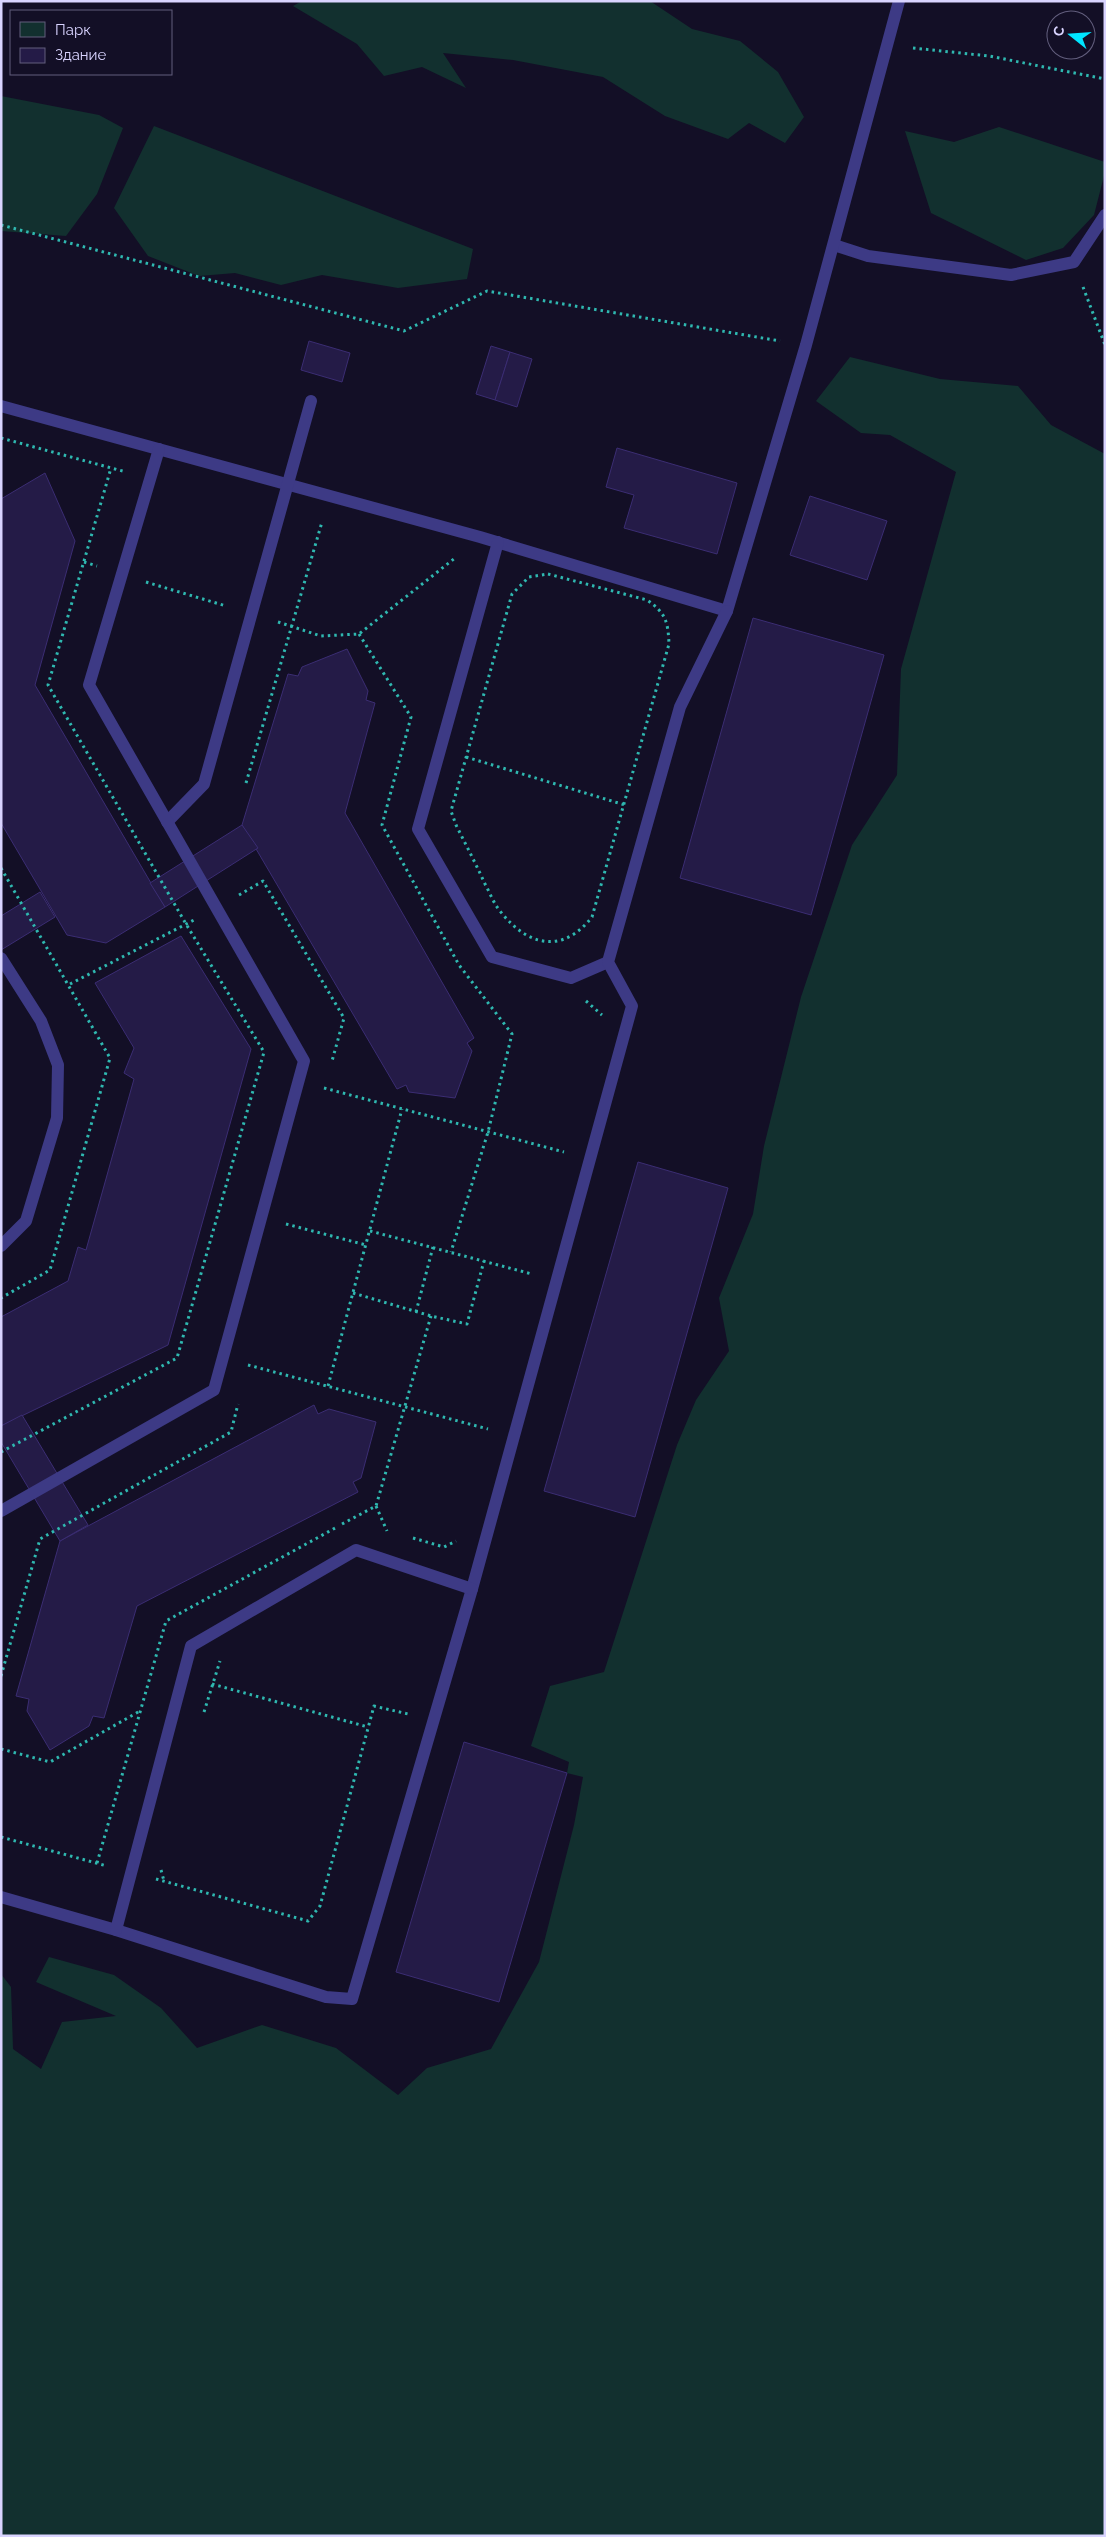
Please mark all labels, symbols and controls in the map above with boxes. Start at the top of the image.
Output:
legend [10,10,172,75]
north arrow [1046,10,1096,60]
text: Парк [55,21,91,39]
text: С [1050,24,1068,38]
text: Здание [55,46,107,64]

